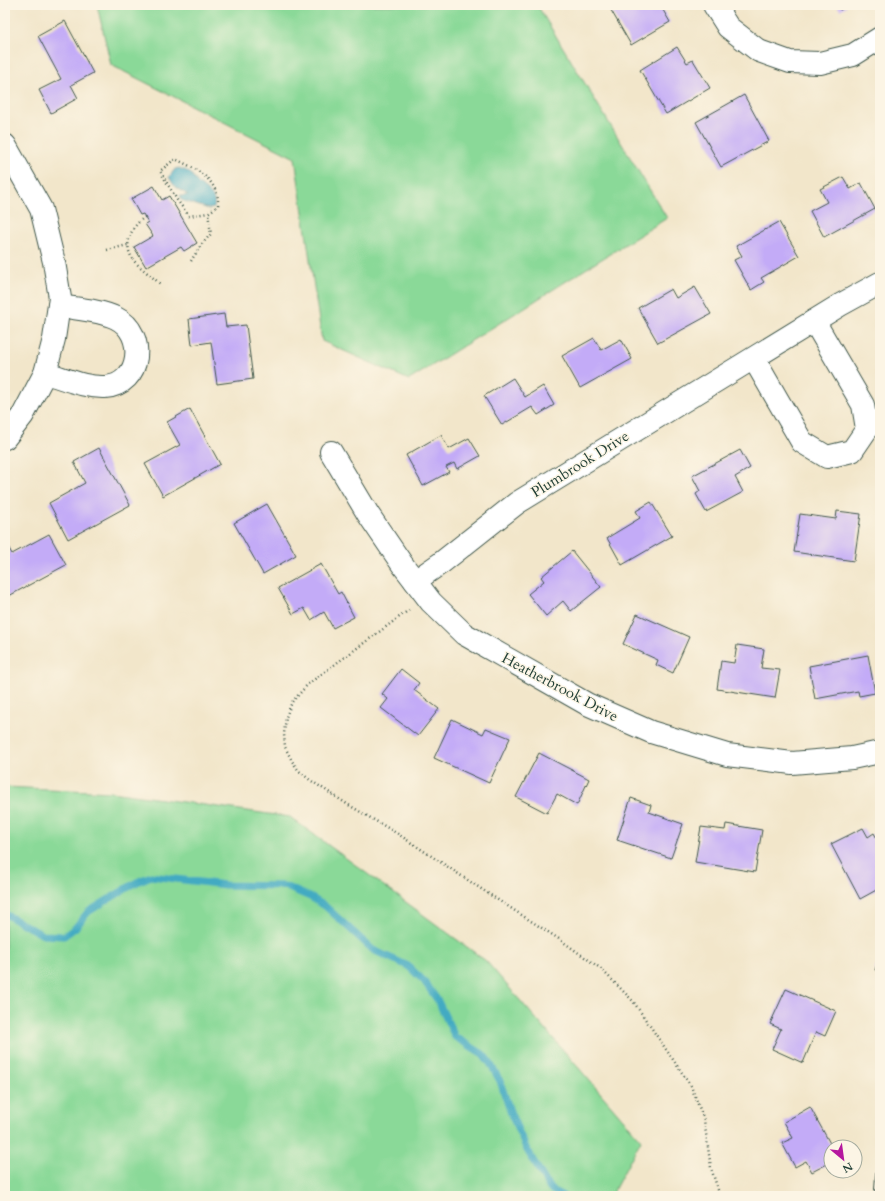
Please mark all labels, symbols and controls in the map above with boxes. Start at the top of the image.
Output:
street label: Plumbrook Drive [527,426,633,502]
street label: Heatherbrook Drive [498,648,622,726]
north arrow [823,1139,863,1179]
text: N [839,1158,855,1176]

